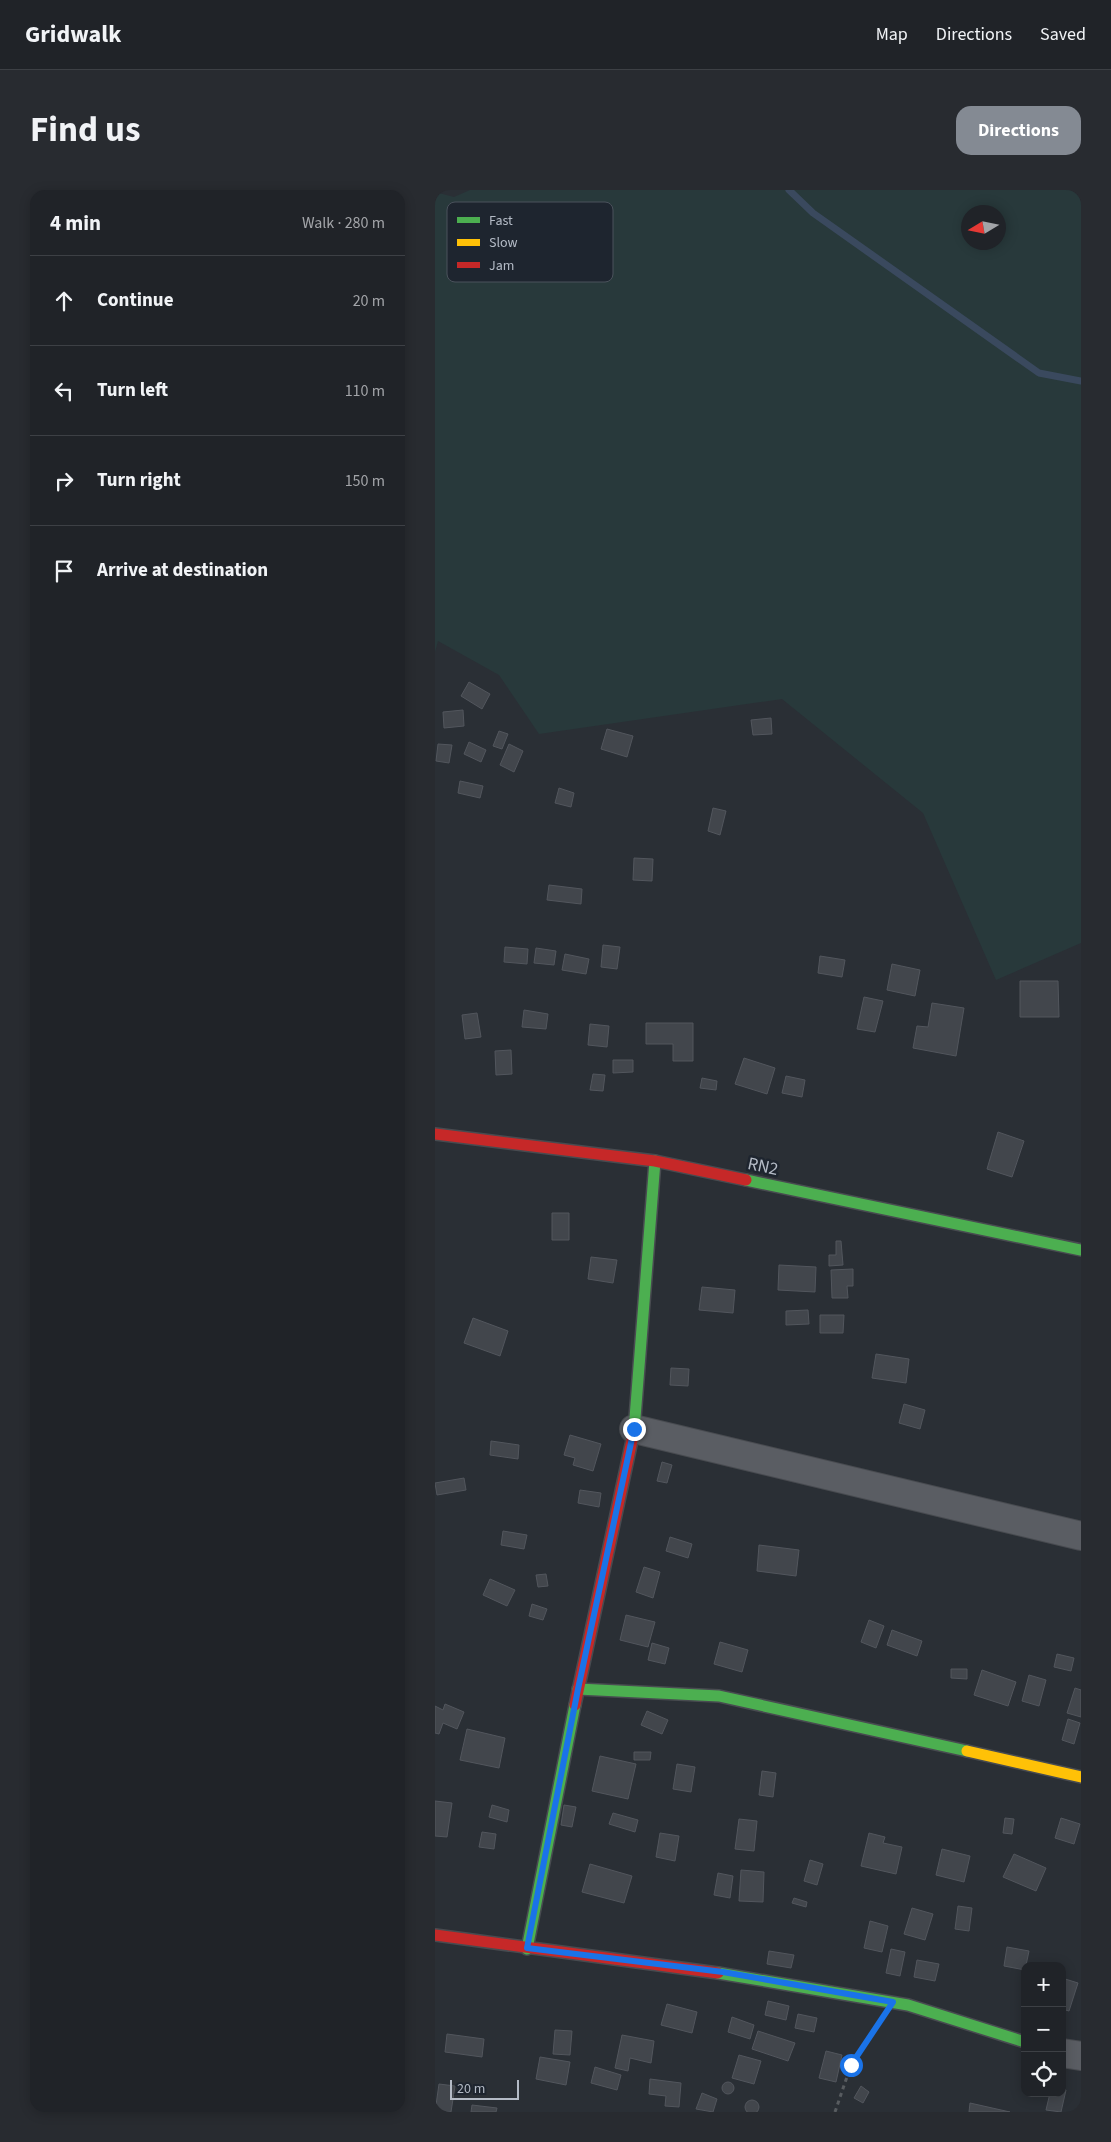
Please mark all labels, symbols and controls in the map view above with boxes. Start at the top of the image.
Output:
text: Gridwalk [25,17,121,52]
text: Map [876,22,908,47]
text: Directions [936,22,1012,47]
text: Saved [1040,22,1086,47]
text: Find us [30,105,140,155]
button: Directions [956,106,1081,155]
legend [447,202,613,282]
north arrow [961,205,1006,250]
text: 4 min [50,208,101,238]
text: Fast [489,211,513,231]
text: Walk · 280 m [302,212,385,234]
text: Slow [489,233,518,253]
text: Jam [489,256,514,276]
icon: ahead [50,287,78,315]
text: Continue [97,287,174,314]
text: 20 m [353,290,385,312]
icon: left [50,377,78,405]
text: Turn left [97,377,168,404]
text: 110 m [345,380,385,402]
icon: right [50,467,78,495]
text: Turn right [97,467,181,494]
text: 150 m [345,470,385,492]
icon: arrive [50,557,78,585]
text: Arrive at destination [97,557,268,584]
street label: RN2 [745,1151,781,1182]
route end [623,1418,646,1441]
map controls [1021,1962,1066,2097]
button: + [1021,1962,1066,2007]
button: − [1021,2007,1066,2052]
button: locate [1021,2052,1066,2097]
route start [840,2054,863,2077]
scale bar [450,2077,519,2100]
text: 20 m [457,2079,485,2099]

